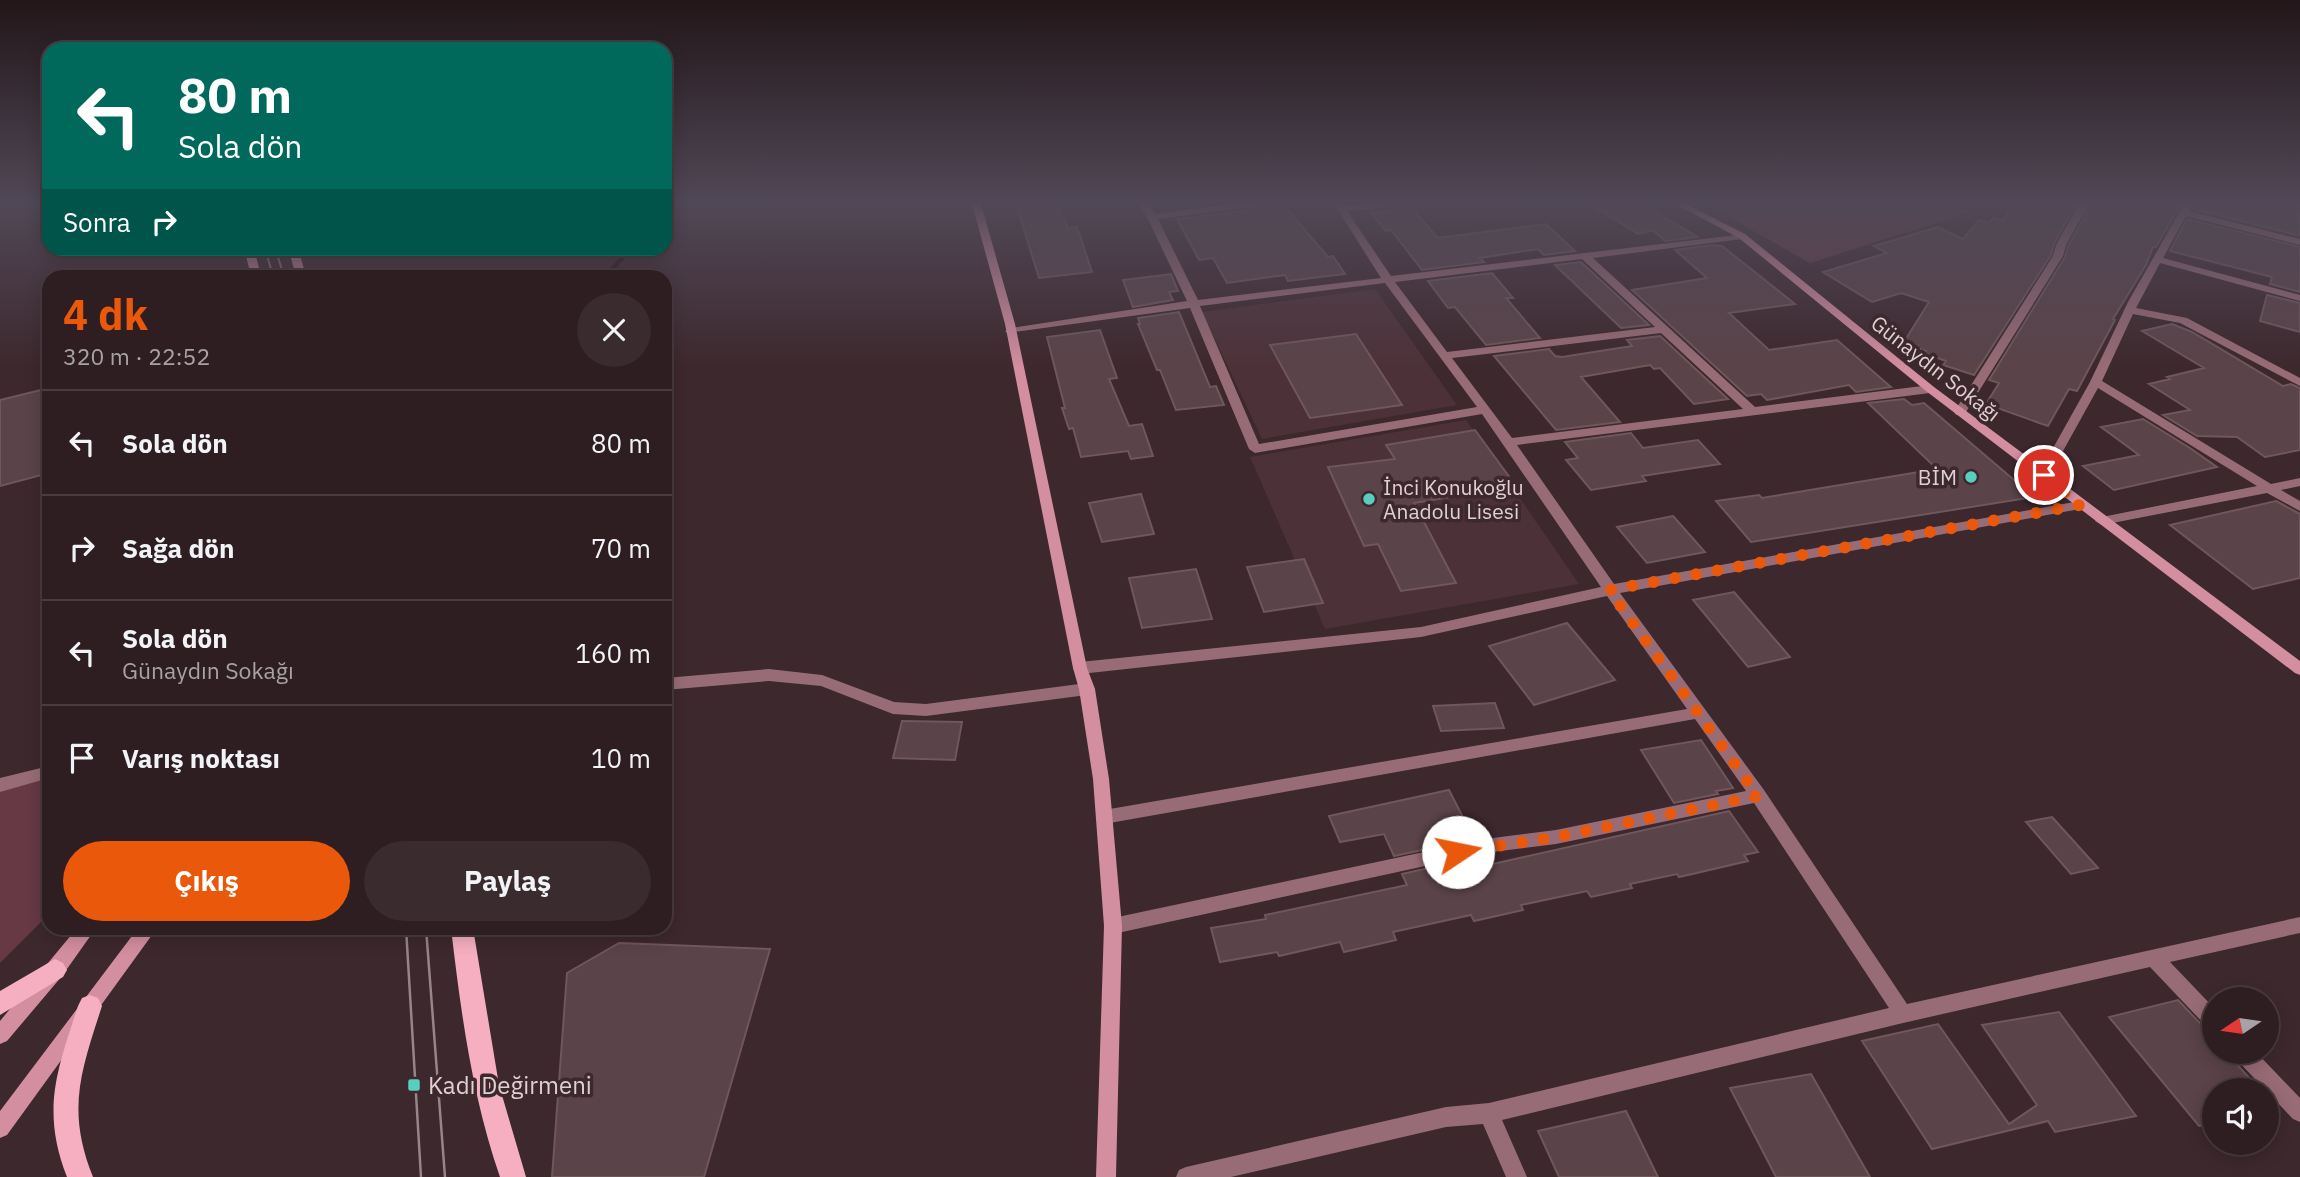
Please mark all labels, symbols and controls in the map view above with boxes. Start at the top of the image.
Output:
text: 80 m [178,63,292,126]
icon: left [63,70,154,161]
text: Sola dön [178,125,303,167]
icon: right [145,203,183,241]
text: Sonra [63,205,131,239]
text: 4 dk [63,287,148,342]
button: close [577,293,651,367]
street label: Günaydın Sokağı [1866,309,2006,427]
text: 320 m · 22:52 [63,341,210,371]
icon: left [63,424,101,462]
text: Sola dön [122,426,228,460]
text: 80 m [591,426,651,460]
pin [2014,445,2074,505]
icon: arrive [2025,456,2063,494]
place label: BİM [1918,463,1957,491]
marker: BİM [1963,469,1979,485]
place label: İnci Konukoğlu Anadolu Lisesi [1383,473,1524,525]
marker: İnci Konukoğlu Anadolu Lisesi [1361,491,1377,507]
icon: right [63,529,101,567]
text: Sağa dön [122,531,234,565]
text: 70 m [591,531,651,565]
text: Sola dön [122,621,228,655]
icon: left [63,634,101,672]
text: 160 m [575,636,651,670]
text: Günaydın Sokağı [122,655,294,685]
icon: arrive [63,739,101,777]
text: Varış noktası [122,741,280,775]
text: 10 m [591,741,651,775]
position arrow [1421,815,1495,889]
button: Çıkış [63,841,350,921]
button: Paylaş [364,841,651,921]
north arrow [2202,987,2278,1064]
map controls [2202,987,2279,1155]
place label: Kadı Değirmeni [428,1069,592,1101]
marker: Kadı Değirmeni [406,1077,422,1093]
button: sound [2202,1078,2279,1155]

